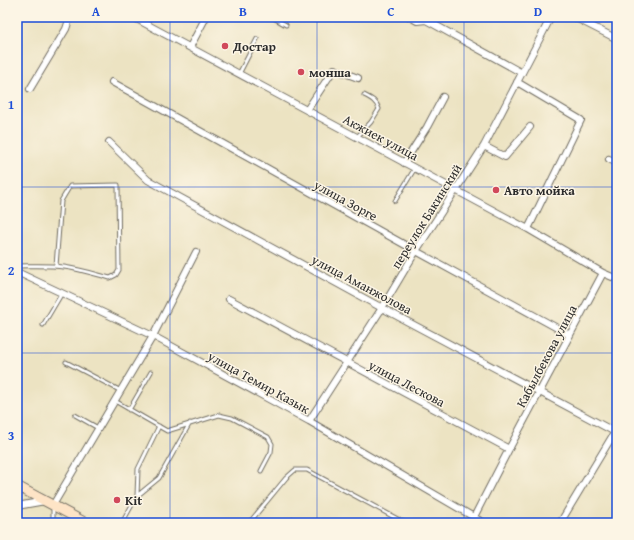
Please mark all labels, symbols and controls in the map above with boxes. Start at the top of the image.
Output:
text: A [92,2,101,21]
text: B [239,2,247,21]
text: C [387,2,395,21]
text: D [534,2,542,21]
place label: Достар [232,37,277,56]
marker: Достар [220,41,230,51]
place label: монша [309,63,351,82]
marker: монша [296,67,306,77]
text: 1 [8,95,14,114]
street label: Акжиек улица [340,110,422,166]
street label: переулок Бакинский [386,160,466,272]
street label: улица Зорге [310,175,381,226]
place label: Авто мойка [504,181,575,200]
marker: Авто мойка [491,185,501,195]
street label: улица Аманжолова [307,249,416,319]
text: 2 [8,261,15,280]
street label: Кабылбекова улица [511,301,582,411]
street label: улица Темир Казык [203,346,313,418]
street label: улица Лескова [364,355,449,412]
text: 3 [8,426,14,445]
place label: Kit [125,491,142,510]
marker: Kit [112,495,122,505]

